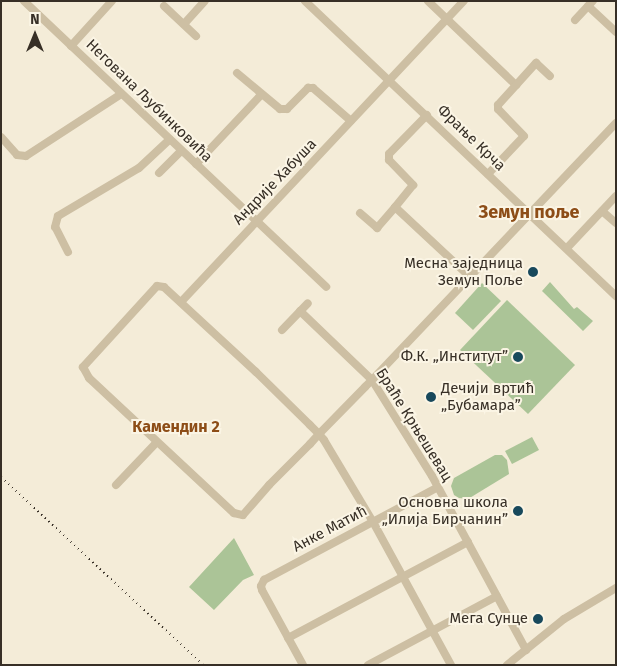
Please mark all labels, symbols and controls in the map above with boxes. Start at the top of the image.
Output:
north arrow [10,10,60,60]
text: N [30,11,40,28]
street label: Негована Љубинковића [82,36,216,166]
street label: Фрање Крча [433,101,509,175]
street label: Андрије Хабуша [229,135,321,229]
district label: Земун поље [479,201,579,223]
place label: Месна заједница Земун Поље [404,254,523,289]
marker: Месна заједница Земун Поље [527,266,539,278]
place label: Ф.К. „Институт” [401,348,508,366]
marker: Ф.К. „Институт” [512,351,524,363]
street label: Браће Крњешевац [372,365,456,485]
place label: Дечији вртић „Бубамара” [441,379,534,414]
marker: Дечији вртић „Бубамара” [425,391,437,403]
district label: Камендин 2 [132,417,220,437]
place label: Основна школа „Илија Бирчанин” [382,493,508,528]
street label: Анке Матић [290,502,370,556]
marker: Основна школа „Илија Бирчанин” [512,505,524,517]
place label: Мега Сунце [449,610,528,628]
marker: Мега Сунце [532,613,544,625]

